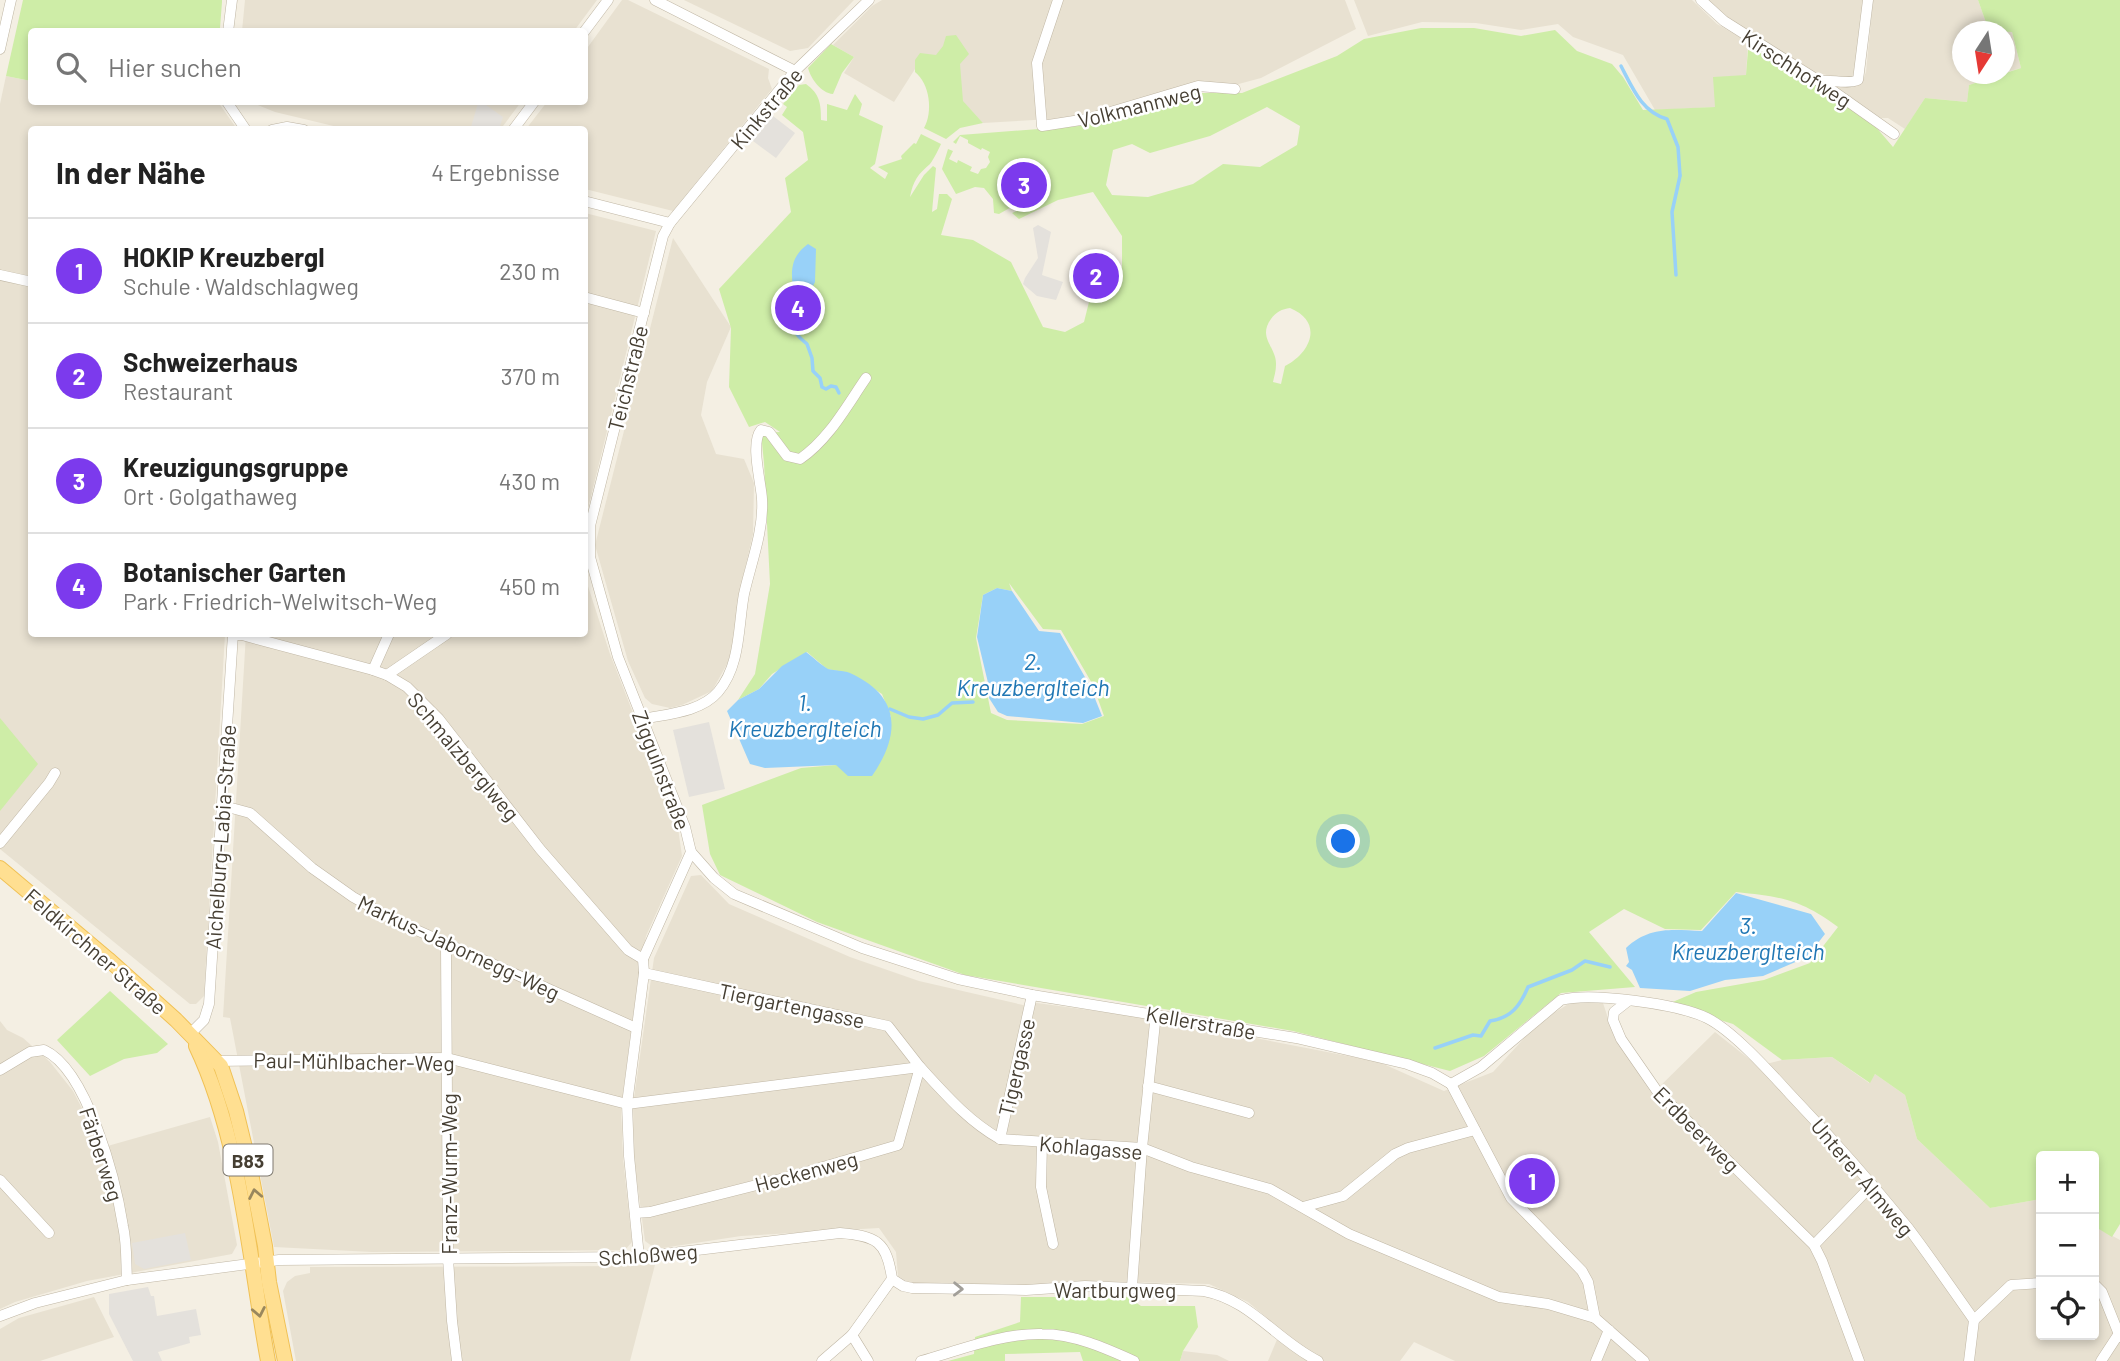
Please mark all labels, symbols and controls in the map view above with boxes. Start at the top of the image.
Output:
north arrow [1952,21,2015,84]
street label: Kirschhofweg [1738,23,1856,113]
search box [28,28,588,105]
icon: search [52,48,90,86]
text: Hier suchen [108,51,242,82]
street label: Kinkstraße [725,62,807,154]
street label: Volkmannweg [1075,78,1203,132]
text: In der Nähe [56,154,206,190]
text: 4 Ergebnisse [431,158,560,186]
pin: 3 [1001,159,1047,211]
text: HOKIP Kreuzbergl [123,241,325,272]
pin: 2 [1073,250,1119,302]
text: 1 [75,257,83,285]
text: 230 m [499,257,560,285]
text: Schule · Waldschlagweg [123,272,359,300]
pin: 4 [775,282,821,334]
street label: Teichstraße [602,322,652,434]
text: Schweizerhaus [123,346,298,377]
text: 2 [73,362,85,390]
text: 370 m [501,362,560,390]
text: Restaurant [123,377,233,405]
text: Kreuzigungsgruppe [123,451,348,482]
text: 3 [73,467,85,495]
text: 430 m [499,467,560,495]
text: Ort · Golgathaweg [123,482,297,510]
text: Botanischer Garten [123,556,346,587]
text: 4 [72,572,86,600]
text: 450 m [499,572,560,600]
text: Park · Friedrich-Welwitsch-Weg [123,587,437,615]
water label: 2. Kreuzberglteich [956,647,1110,701]
street label: Schmalzberglweg [403,687,525,825]
water label: 1. Kreuzberglteich [728,688,882,742]
street label: Ziggulnstraße [628,707,696,833]
street label: Aichelburg-Labia-Straße [200,724,240,950]
your location [1326,824,1360,858]
street label: Feldkirchner Straße [20,883,172,1019]
street label: Markus-Jabornegg-Weg [354,889,564,1005]
water label: 3. Kreuzberglteich [1671,911,1825,965]
street label: Tiergartengasse [717,977,867,1033]
street label: Kellerstraße [1144,1000,1258,1044]
street label: Tigergasse [993,1016,1039,1118]
street label: Paul-Mühlbacher-Weg [253,1047,455,1075]
street label: Erdbeerweg [1649,1081,1745,1177]
street label: Franz-Wurm-Weg [436,1093,461,1255]
street label: Färberweg [75,1104,129,1204]
street label: Unterer Almweg [1807,1113,1919,1241]
street label: Kohlagasse [1038,1130,1144,1164]
road number: B83 [224,1144,272,1176]
street label: Heckenweg [752,1145,860,1197]
map controls [2036,1151,2099,1340]
button: + [2036,1151,2099,1214]
pin: 1 [1509,1155,1555,1207]
one-way arrow [248,1188,263,1200]
button: − [2036,1214,2099,1277]
street label: Schloßweg [597,1238,699,1270]
street label: Wartburgweg [1054,1277,1176,1302]
button: locate [2036,1277,2099,1340]
one-way arrow [953,1281,964,1296]
one-way arrow [251,1306,266,1318]

